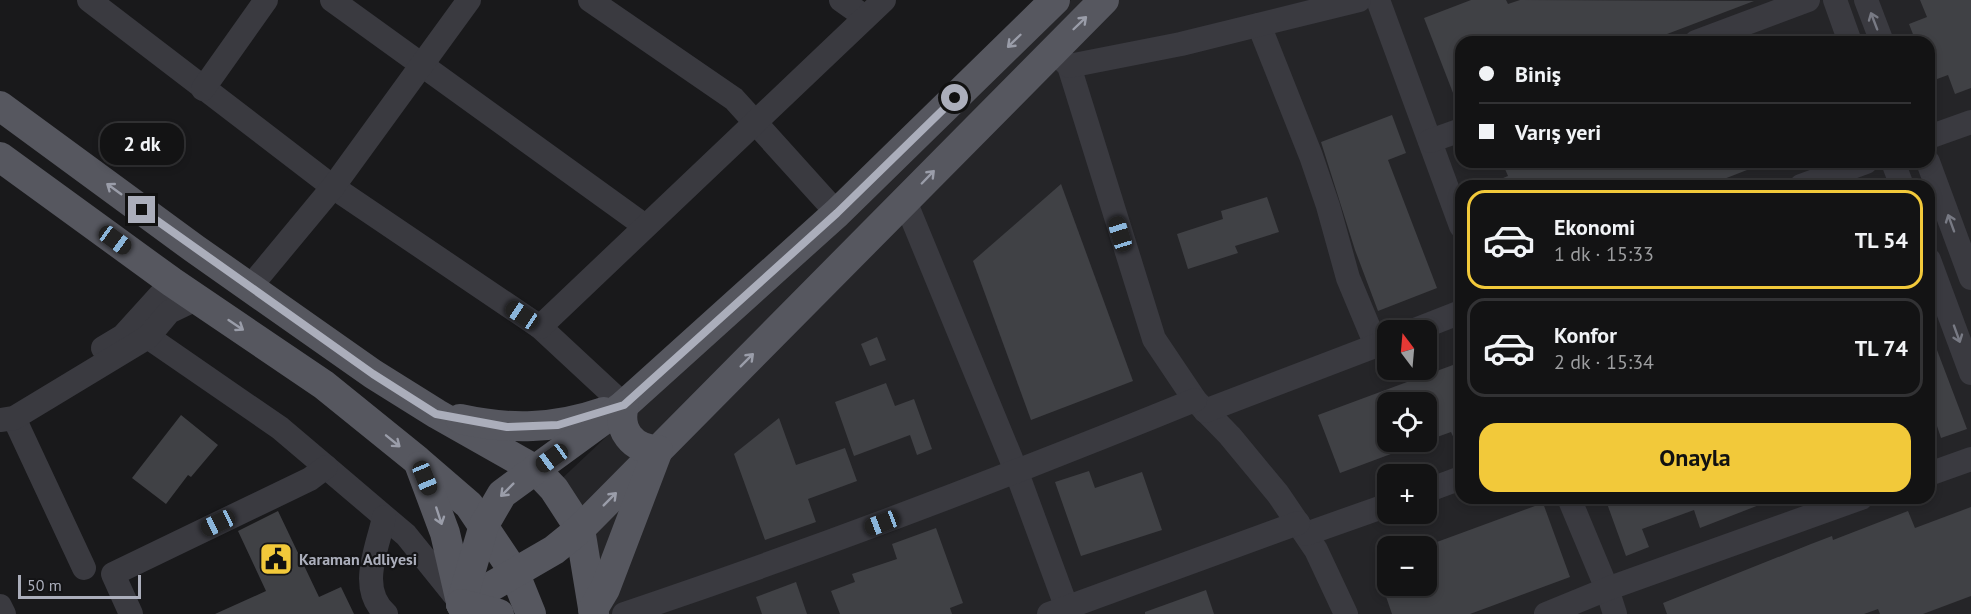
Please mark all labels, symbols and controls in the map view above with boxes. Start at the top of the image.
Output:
one-way arrow [1868,12,1879,31]
one-way arrow [1073,16,1088,30]
one-way arrow [1006,34,1021,48]
text: Biniş [1515,60,1561,88]
route start [941,84,968,111]
text: Varış yeri [1515,118,1601,146]
callout: 2 dk [100,123,184,165]
text: 2 dk [124,131,161,157]
one-way arrow [921,169,936,184]
one-way arrow [106,183,122,195]
route end [128,196,155,223]
icon: car [1482,213,1536,267]
text: Ekonomi [1554,213,1635,241]
car [1106,214,1134,254]
one-way arrow [1944,214,1955,233]
car [95,222,135,258]
text: TL 54 [1855,226,1908,254]
text: 1 dk · 15:33 [1554,241,1654,267]
car [502,297,542,333]
one-way arrow [227,319,244,331]
north arrow [1377,320,1437,380]
map controls [1377,320,1437,596]
icon: car [1482,321,1536,375]
text: Konfor [1554,321,1617,349]
one-way arrow [1952,325,1963,343]
text: TL 74 [1855,334,1908,362]
text: 2 dk · 15:34 [1554,349,1654,375]
one-way arrow [740,353,754,368]
button: locate [1377,392,1437,452]
button: Onayla [1479,423,1911,492]
one-way arrow [385,434,401,447]
car [532,440,572,476]
car [410,458,440,498]
button: + [1377,464,1437,524]
one-way arrow [500,483,515,497]
one-way arrow [602,491,617,506]
one-way arrow [435,506,446,525]
car [198,507,238,539]
car [862,508,902,538]
button: − [1377,536,1437,596]
public building icon: Karaman Adliyesi [258,541,294,577]
place label: Karaman Adliyesi [299,549,417,569]
scale bar [18,572,141,600]
text: 50 m [27,575,62,595]

